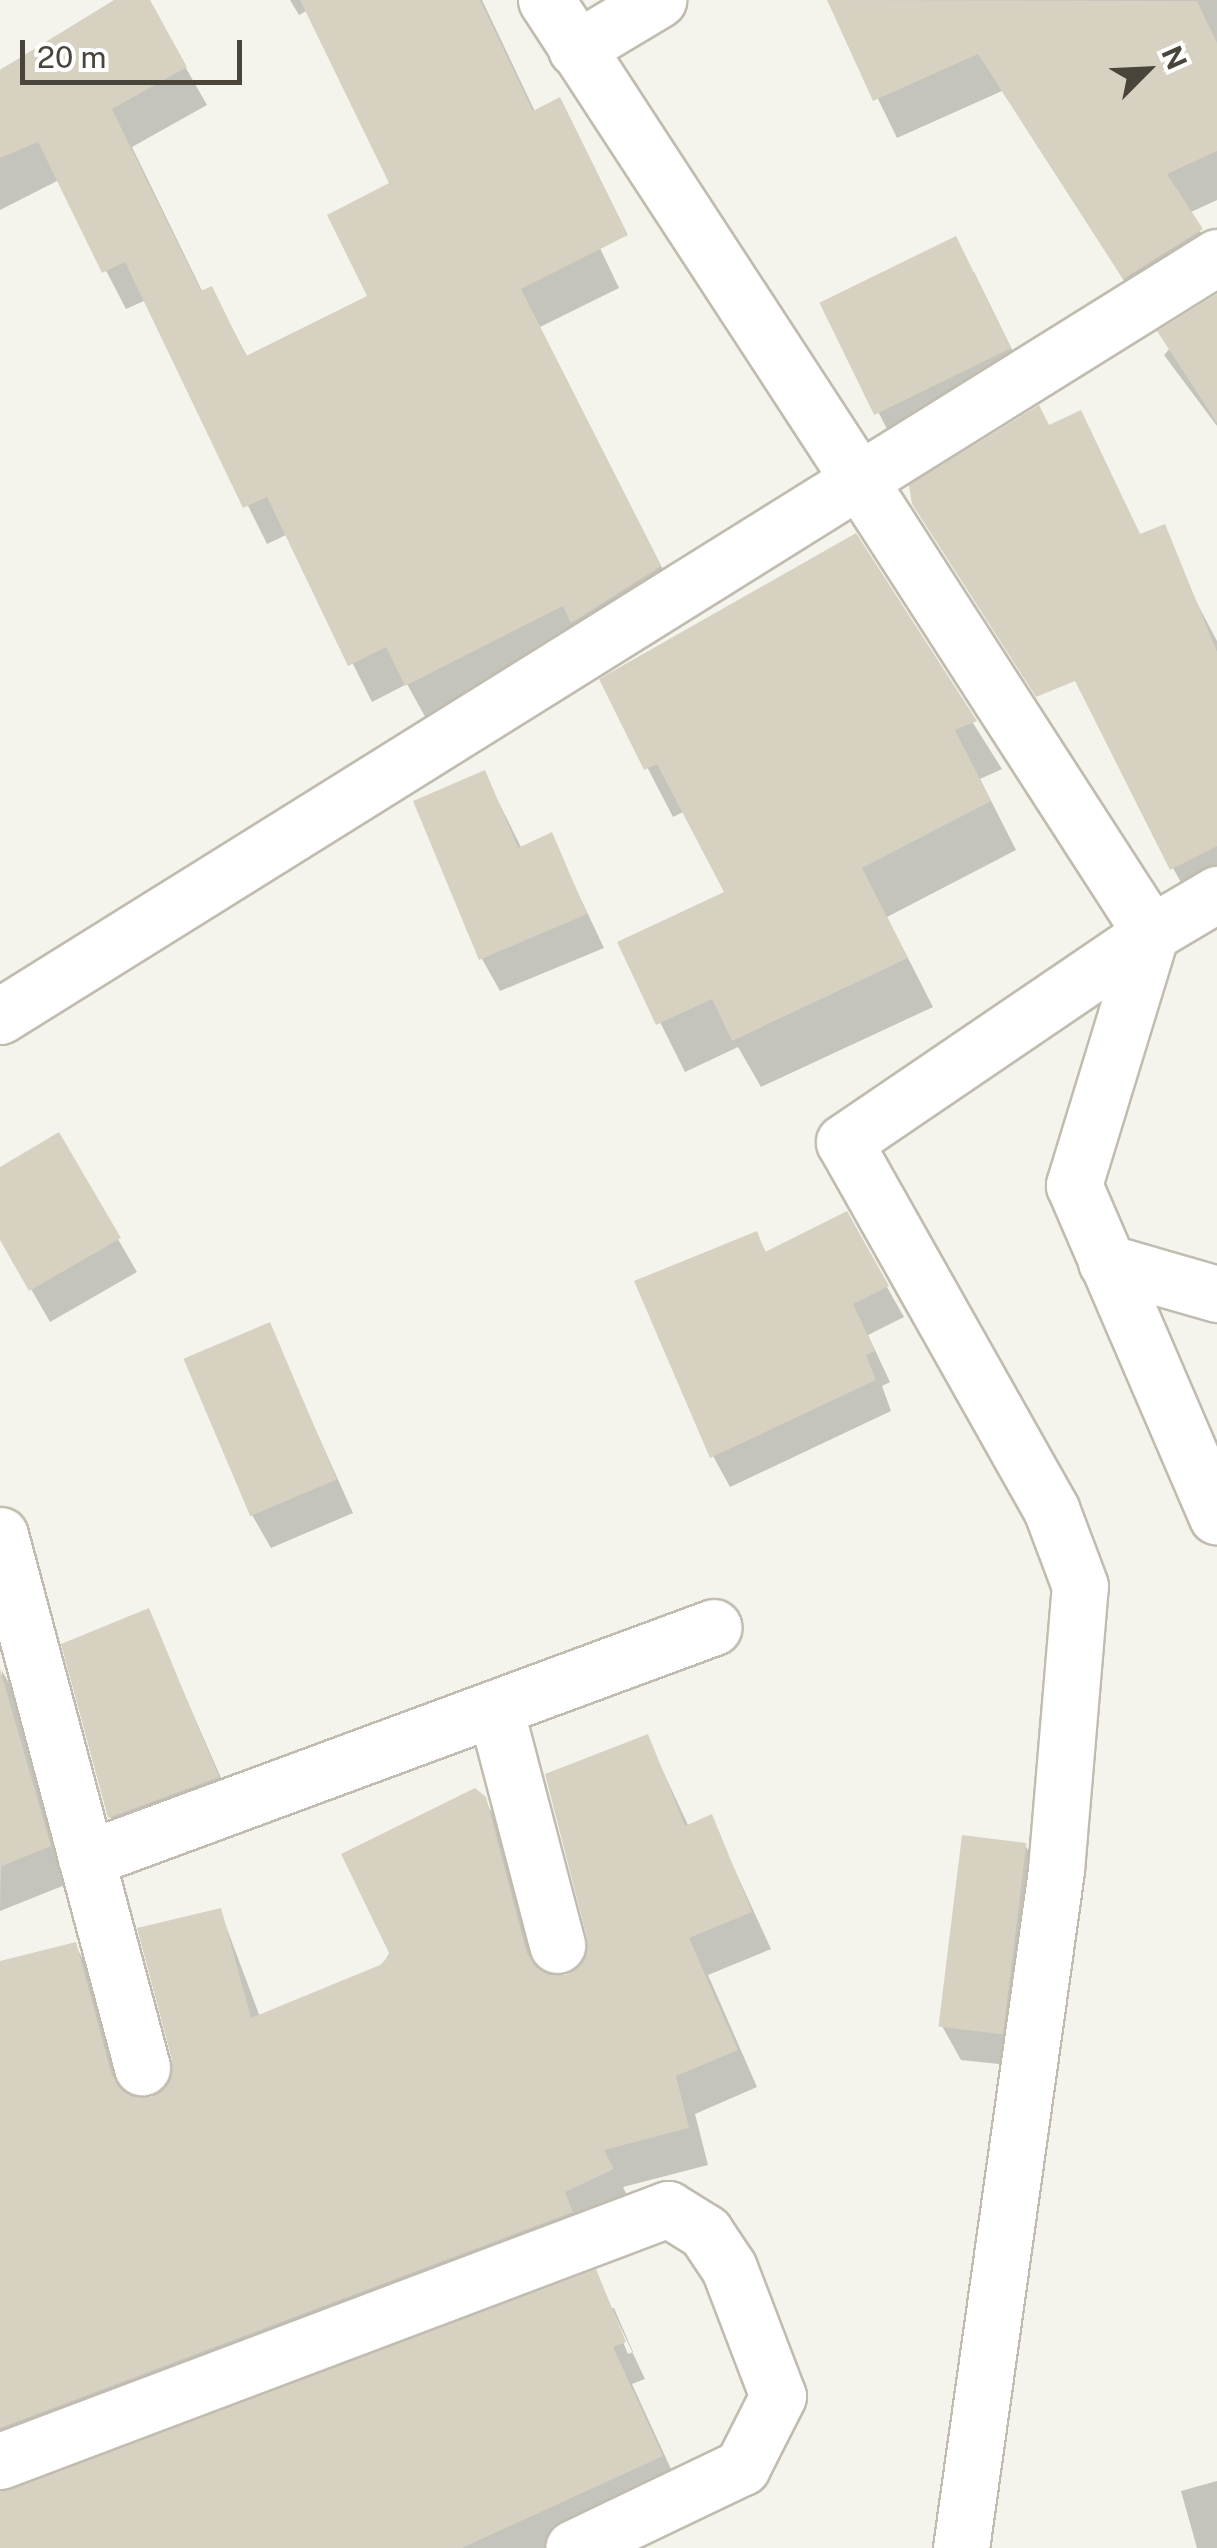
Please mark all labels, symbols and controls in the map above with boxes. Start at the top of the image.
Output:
scale bar [25,20,248,82]
north arrow [1097,20,1197,120]
text: 20 m [37,39,106,75]
text: N [1155,41,1194,74]

